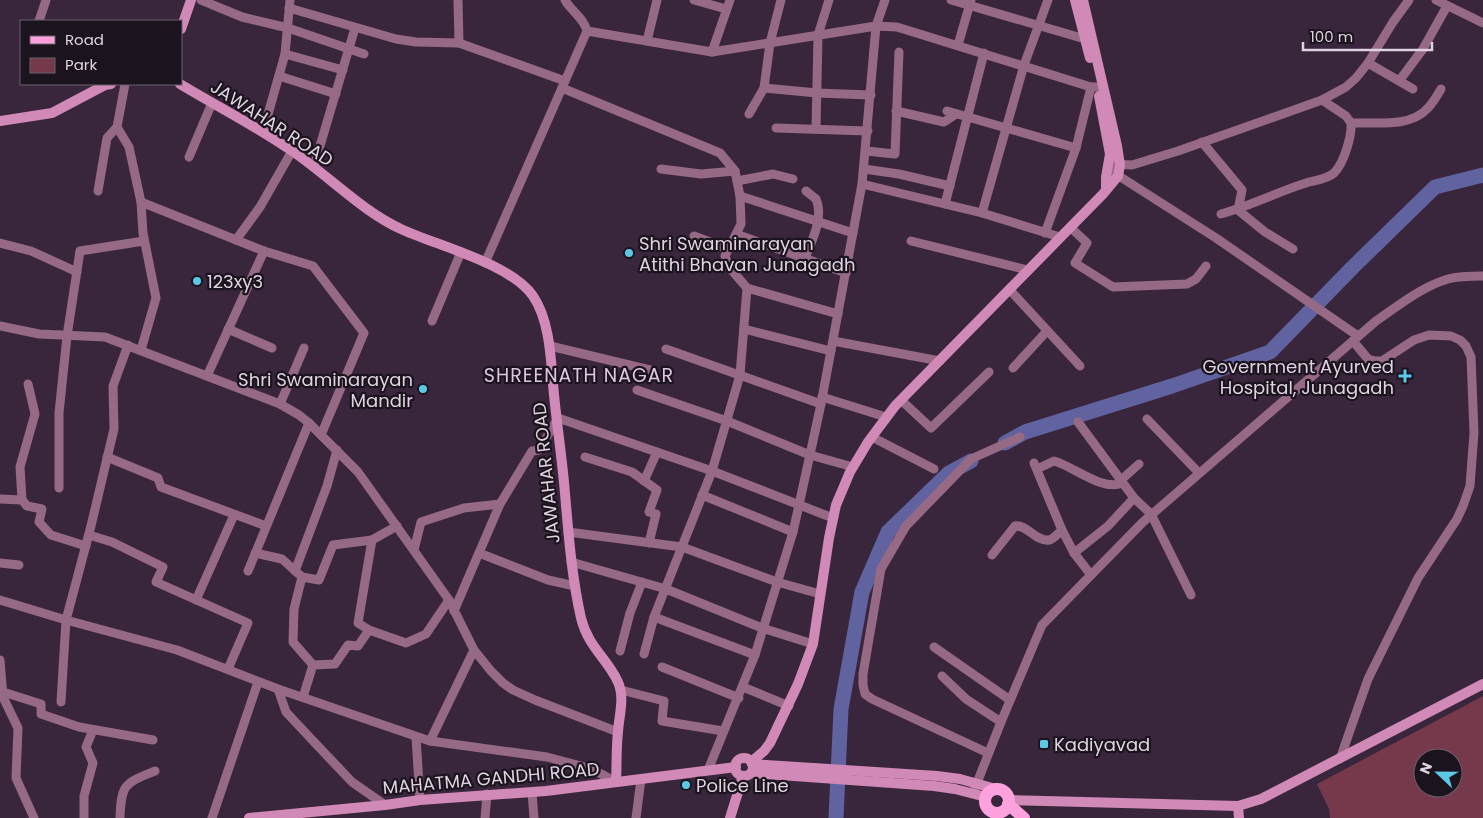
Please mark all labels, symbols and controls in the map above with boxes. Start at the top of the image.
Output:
legend [20,20,182,85]
scale bar [1303,20,1432,52]
text: 100 m [1310,26,1353,47]
text: Road [65,29,104,50]
text: Park [65,54,97,75]
street label: JAWAHAR ROAD [206,74,338,172]
place label: Shri Swaminarayan Atithi Bhavan Junagadh [639,231,856,277]
marker: Shri Swaminarayan Atithi Bhavan Junagadh [623,247,635,259]
place label: 123xy3 [207,269,263,294]
marker: 123xy3 [191,275,203,287]
place label: Government Ayurved Hospital, Junagadh [1202,354,1394,400]
district label: SHREENATH NAGAR [484,362,674,389]
place label: Shri Swaminarayan Mandir [238,367,413,413]
marker: Government Ayurved Hospital, Junagadh [1398,369,1412,383]
marker: Shri Swaminarayan Mandir [417,383,429,395]
street label: JAWAHAR ROAD [526,401,566,545]
place label: Kadiyavad [1054,732,1150,757]
marker: Kadiyavad [1038,738,1050,750]
north arrow [1413,748,1463,798]
street label: MAHATMA GANDHI ROAD [382,756,600,800]
text: N [1415,760,1437,777]
place label: Police Line [696,773,789,798]
marker: Police Line [680,779,692,791]

